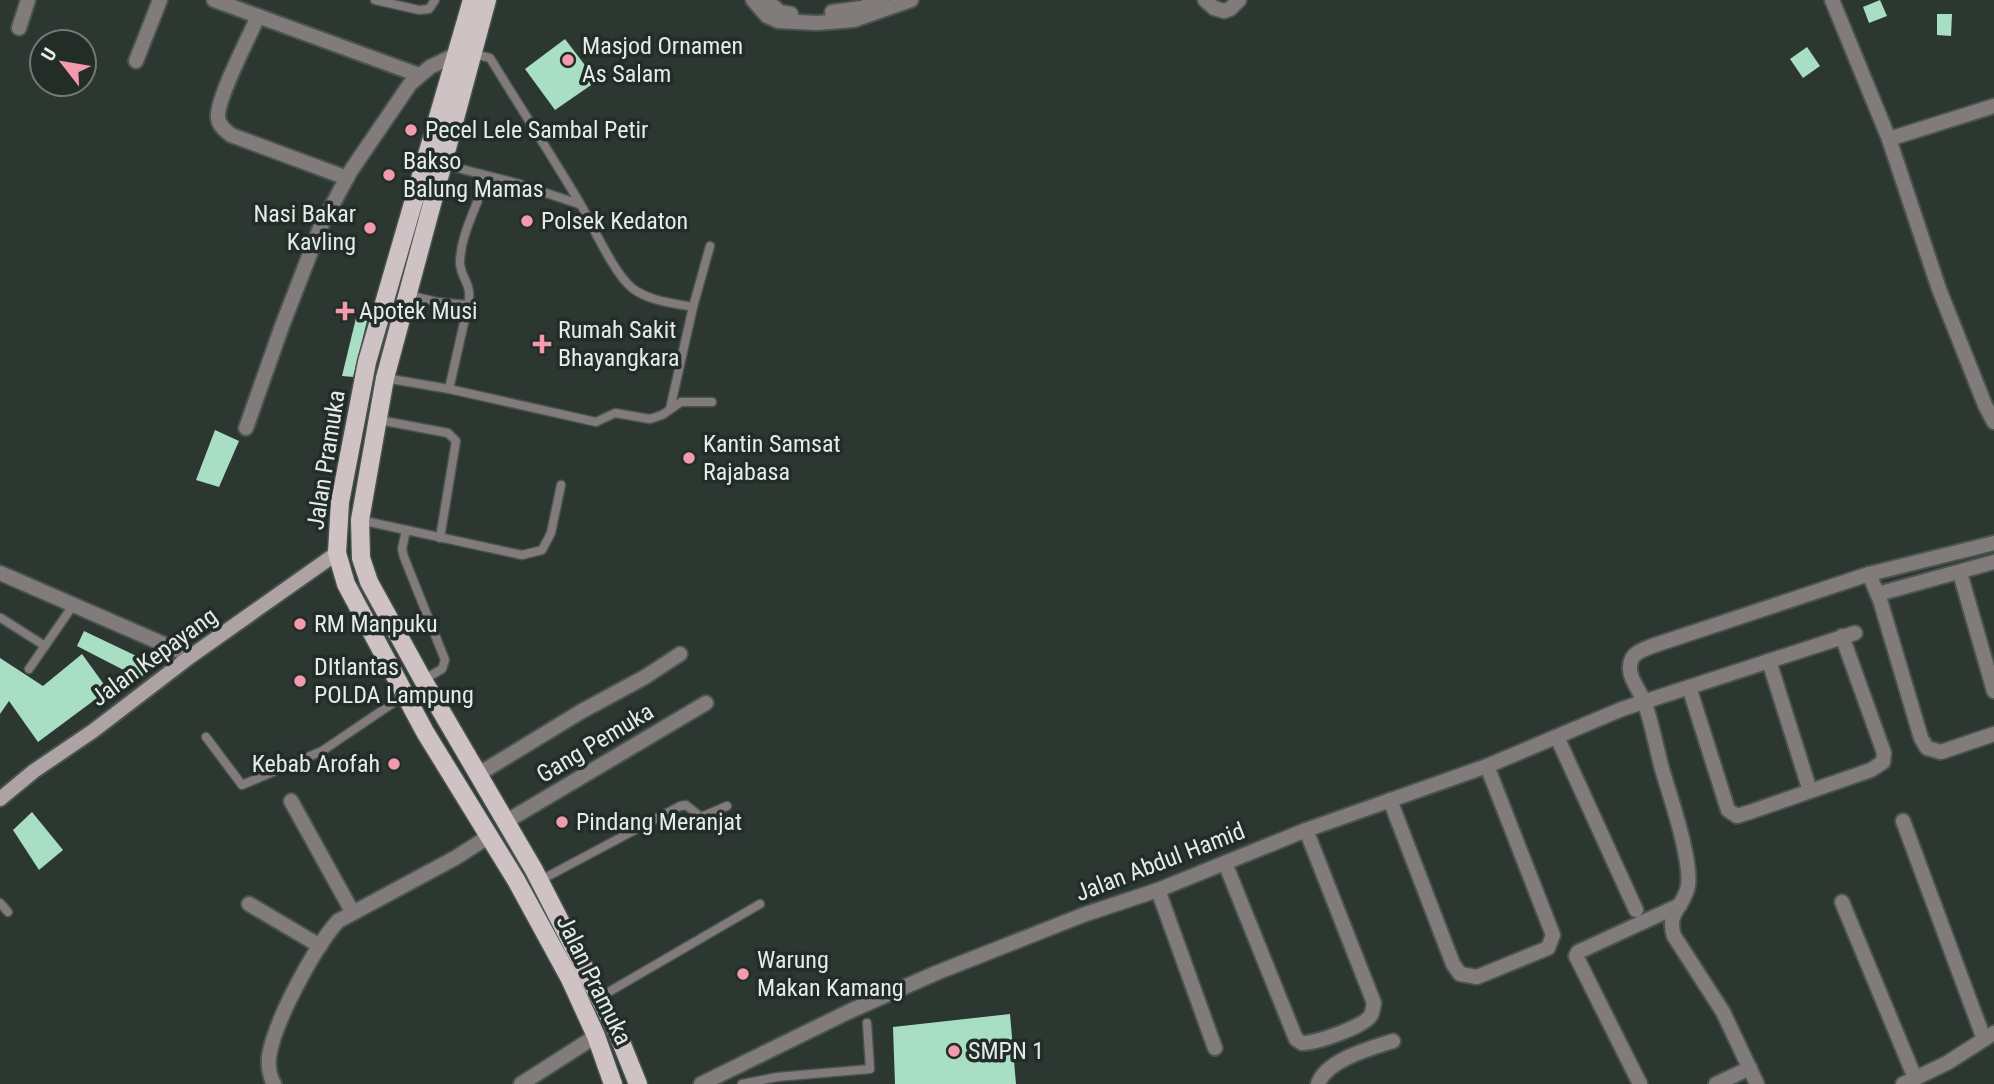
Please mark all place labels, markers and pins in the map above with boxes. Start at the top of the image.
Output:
place label: Masjod Ornamen As Salam [582,32,743,88]
marker: Masjod Ornamen As Salam [560,52,576,68]
place label: Pecel Lele Sambal Petir [425,116,648,144]
marker: Pecel Lele Sambal Petir [403,122,419,138]
place label: Bakso Balung Mamas [403,147,544,203]
marker: Bakso Balung Mamas [381,167,397,183]
place label: Nasi Bakar Kavling [253,200,356,256]
place label: Polsek Kedaton [541,207,688,235]
marker: Polsek Kedaton [519,213,535,229]
marker: Nasi Bakar Kavling [362,220,378,236]
place label: Apotek Musi [359,297,478,325]
marker: Apotek Musi [337,303,353,319]
place label: Rumah Sakit Bhayangkara [558,316,679,372]
marker: Rumah Sakit Bhayangkara [532,334,552,354]
place label: Kantin Samsat Rajabasa [703,430,841,486]
marker: Kantin Samsat Rajabasa [681,450,697,466]
place label: RM Manpuku [314,610,437,638]
marker: RM Manpuku [292,616,308,632]
place label: DItlantas POLDA Lampung [314,653,474,709]
marker: DItlantas POLDA Lampung [292,673,308,689]
place label: Kebab Arofah [252,750,380,778]
marker: Kebab Arofah [386,756,402,772]
place label: Pindang Meranjat [576,808,742,836]
marker: Pindang Meranjat [554,814,570,830]
place label: Warung Makan Kamang [757,946,904,1002]
marker: Warung Makan Kamang [735,966,751,982]
place label: SMPN 1 [968,1037,1044,1065]
marker: SMPN 1 [946,1043,962,1059]

